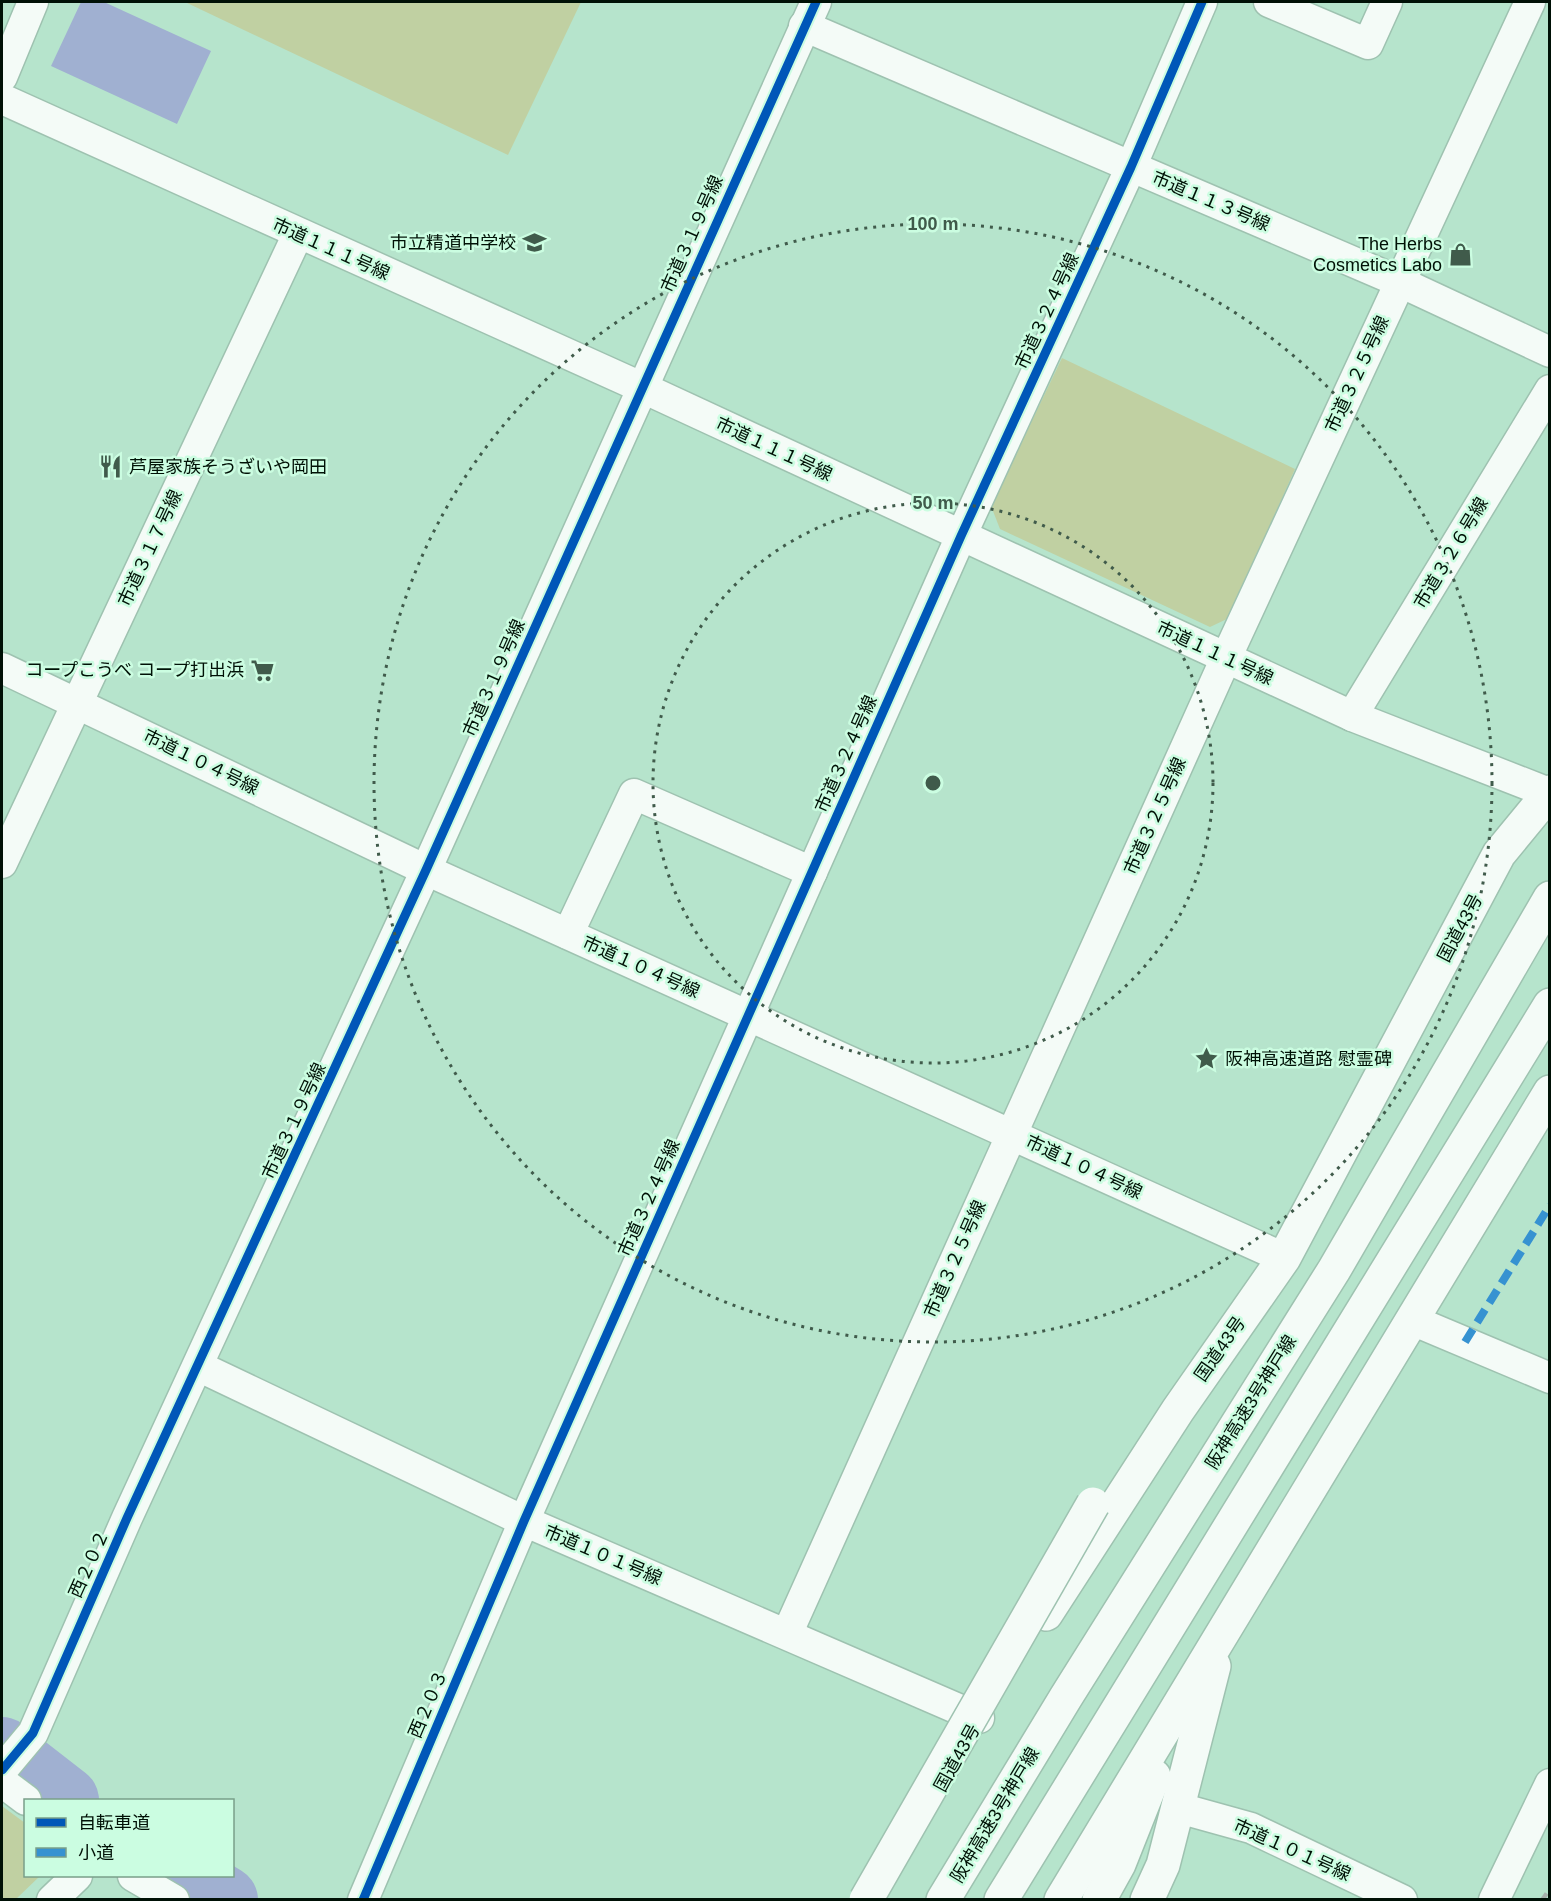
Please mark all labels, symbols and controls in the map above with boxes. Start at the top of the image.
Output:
street label: 市道１１３号線 [1149,167,1273,235]
street label: 市道３１９号線 [657,172,727,296]
street label: 市道１１１号線 [269,214,393,284]
text: 100 m [907,214,959,234]
school or university icon: 市立精道中学校 [521,230,547,256]
place label: 市立精道中学校 [390,233,516,253]
place label: The Herbs Cosmetics Labo [1313,234,1442,275]
shop icon: The Herbs Cosmetics Labo [1447,241,1473,267]
street label: 市道３２４号線 [1011,250,1083,372]
street label: 市道３２５号線 [1321,313,1393,435]
street label: 市道１１１号線 [713,413,835,485]
restaurant icon: 芦屋家族そうざいや岡田 [98,454,124,480]
place label: 芦屋家族そうざいや岡田 [129,457,327,477]
street label: 市道３１７号線 [114,487,186,609]
text: 50 m [912,493,954,513]
street label: 市道３２６号線 [1410,494,1492,612]
street label: 市道３１９号線 [459,616,529,740]
street label: 市道１１１号線 [1154,617,1276,689]
supermarket icon: コープこうべ コープ打出浜 [249,657,275,683]
place label: コープこうべ コープ打出浜 [25,660,244,680]
street label: 市道３２４号線 [811,692,881,816]
street label: 市道１０４号線 [140,725,262,799]
street label: 市道３２５号線 [1120,754,1190,878]
centre of rings [923,773,943,793]
street label: 国道43号 [1434,891,1486,965]
street label: 市道１０４号線 [579,932,703,1002]
place icon: 阪神高速道路 慰霊碑 [1194,1046,1220,1072]
place label: 阪神高速道路 慰霊碑 [1225,1049,1392,1069]
street label: 市道３１９号線 [258,1060,330,1182]
street label: 市道１０４号線 [1023,1131,1145,1203]
street label: 市道３２４号線 [614,1136,684,1260]
street label: 市道３２５号線 [920,1197,990,1321]
street label: 国道43号 [1191,1313,1249,1385]
street label: 阪神高速3号神戸線 [1202,1331,1300,1473]
street label: 市道１０１号線 [541,1521,665,1589]
street label: 西２０２ [65,1527,113,1601]
street label: 西２０３ [405,1667,451,1741]
street label: 国道43号 [930,1721,984,1795]
street label: 阪神高速3号神戸線 [947,1744,1043,1886]
legend [24,1799,234,1877]
text: 自転車道 [78,1813,150,1833]
street label: 市道１０１号線 [1230,1815,1354,1885]
text: 小道 [78,1843,114,1863]

